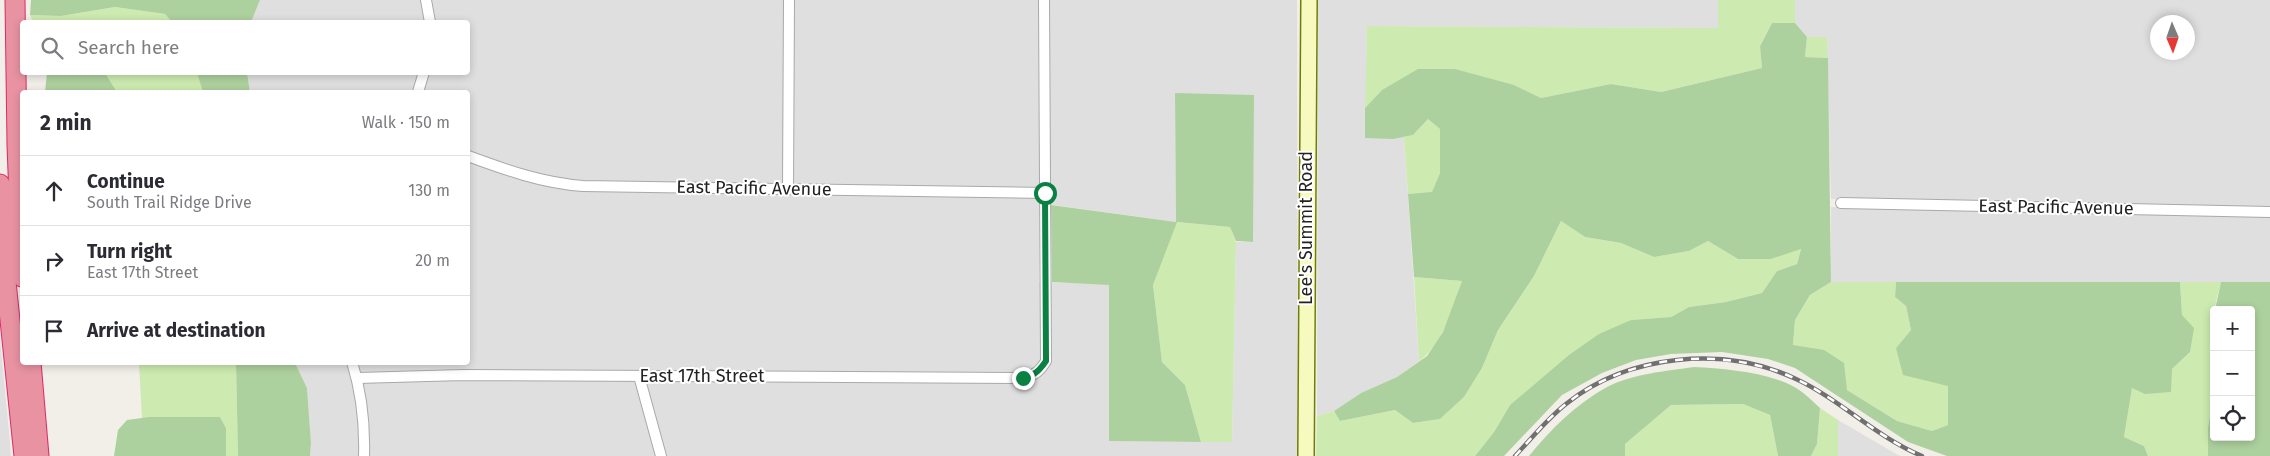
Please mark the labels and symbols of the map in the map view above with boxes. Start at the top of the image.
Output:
north arrow [2150,15,2195,60]
street label: Lee's Summit Road [1295,151,1317,305]
street label: East Pacific Avenue [676,176,832,200]
route start [1034,182,1057,205]
street label: East Pacific Avenue [1978,195,2134,219]
street label: East 17th Street [639,365,765,387]
route end [1012,367,1035,390]

